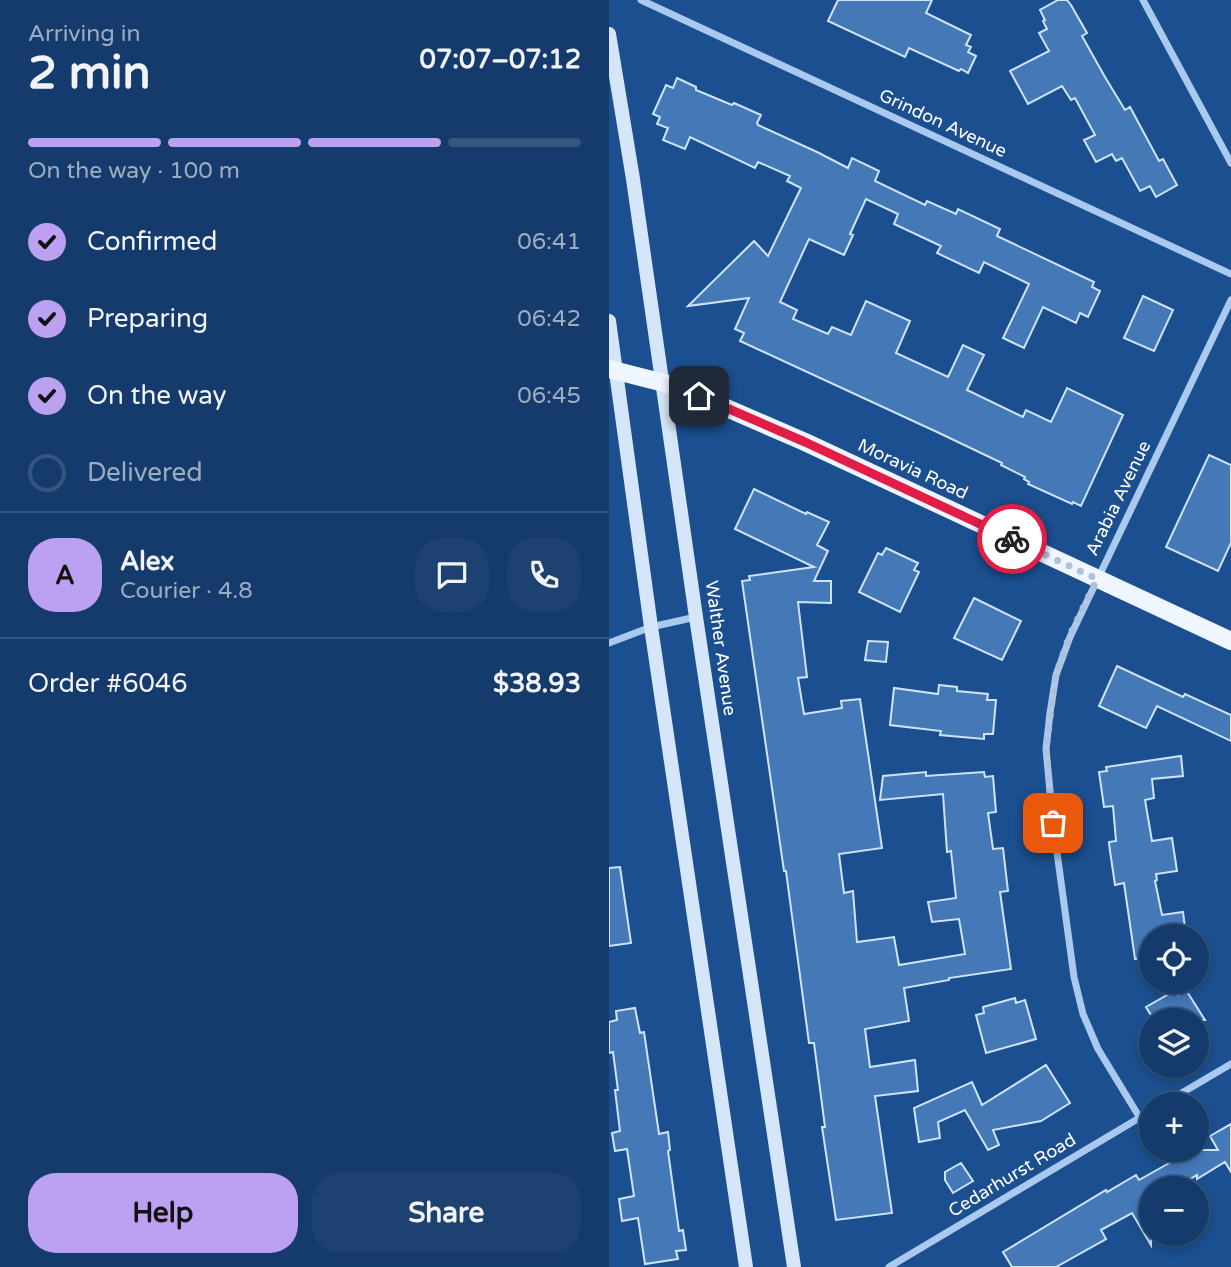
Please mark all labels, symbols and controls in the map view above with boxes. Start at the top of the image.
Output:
text: Arriving in [28,20,141,48]
text: 07:07–07:12 [420,44,581,75]
text: 2 min [28,46,151,101]
street label: Grindon Avenue [876,84,1010,162]
text: On the way · 100 m [28,157,240,185]
icon: check [28,223,66,261]
text: Confirmed [87,226,217,257]
text: 06:41 [517,228,581,256]
icon: check [28,300,66,338]
text: Preparing [87,303,208,334]
text: 06:42 [517,305,581,333]
pin [669,366,729,426]
icon: check [28,377,66,415]
icon: home [680,377,718,415]
text: On the way [87,380,227,411]
text: 06:45 [517,382,581,410]
street label: Moravia Road [854,434,972,504]
street label: Arabia Avenue [1081,437,1155,559]
text: Delivered [87,457,203,488]
courier [977,504,1047,574]
icon: bike [993,520,1031,558]
button: chat [415,538,489,612]
button: phone [507,538,581,612]
text: Alex [120,546,174,577]
text: A [55,560,75,591]
text: Courier · 4.8 [120,577,253,605]
street label: Walther Avenue [701,579,741,717]
text: Order #6046 [28,668,188,699]
text: $38.93 [493,668,581,699]
pin [1023,793,1083,853]
icon: bag [1034,804,1072,842]
map controls [1139,924,1209,1246]
button: locate [1139,924,1209,994]
button: layers [1139,1008,1209,1078]
button: + [1139,1092,1209,1162]
street label: Cedarhurst Road [944,1128,1080,1222]
button: Help [28,1173,298,1253]
button: Share [312,1173,581,1253]
button: − [1139,1176,1209,1246]

